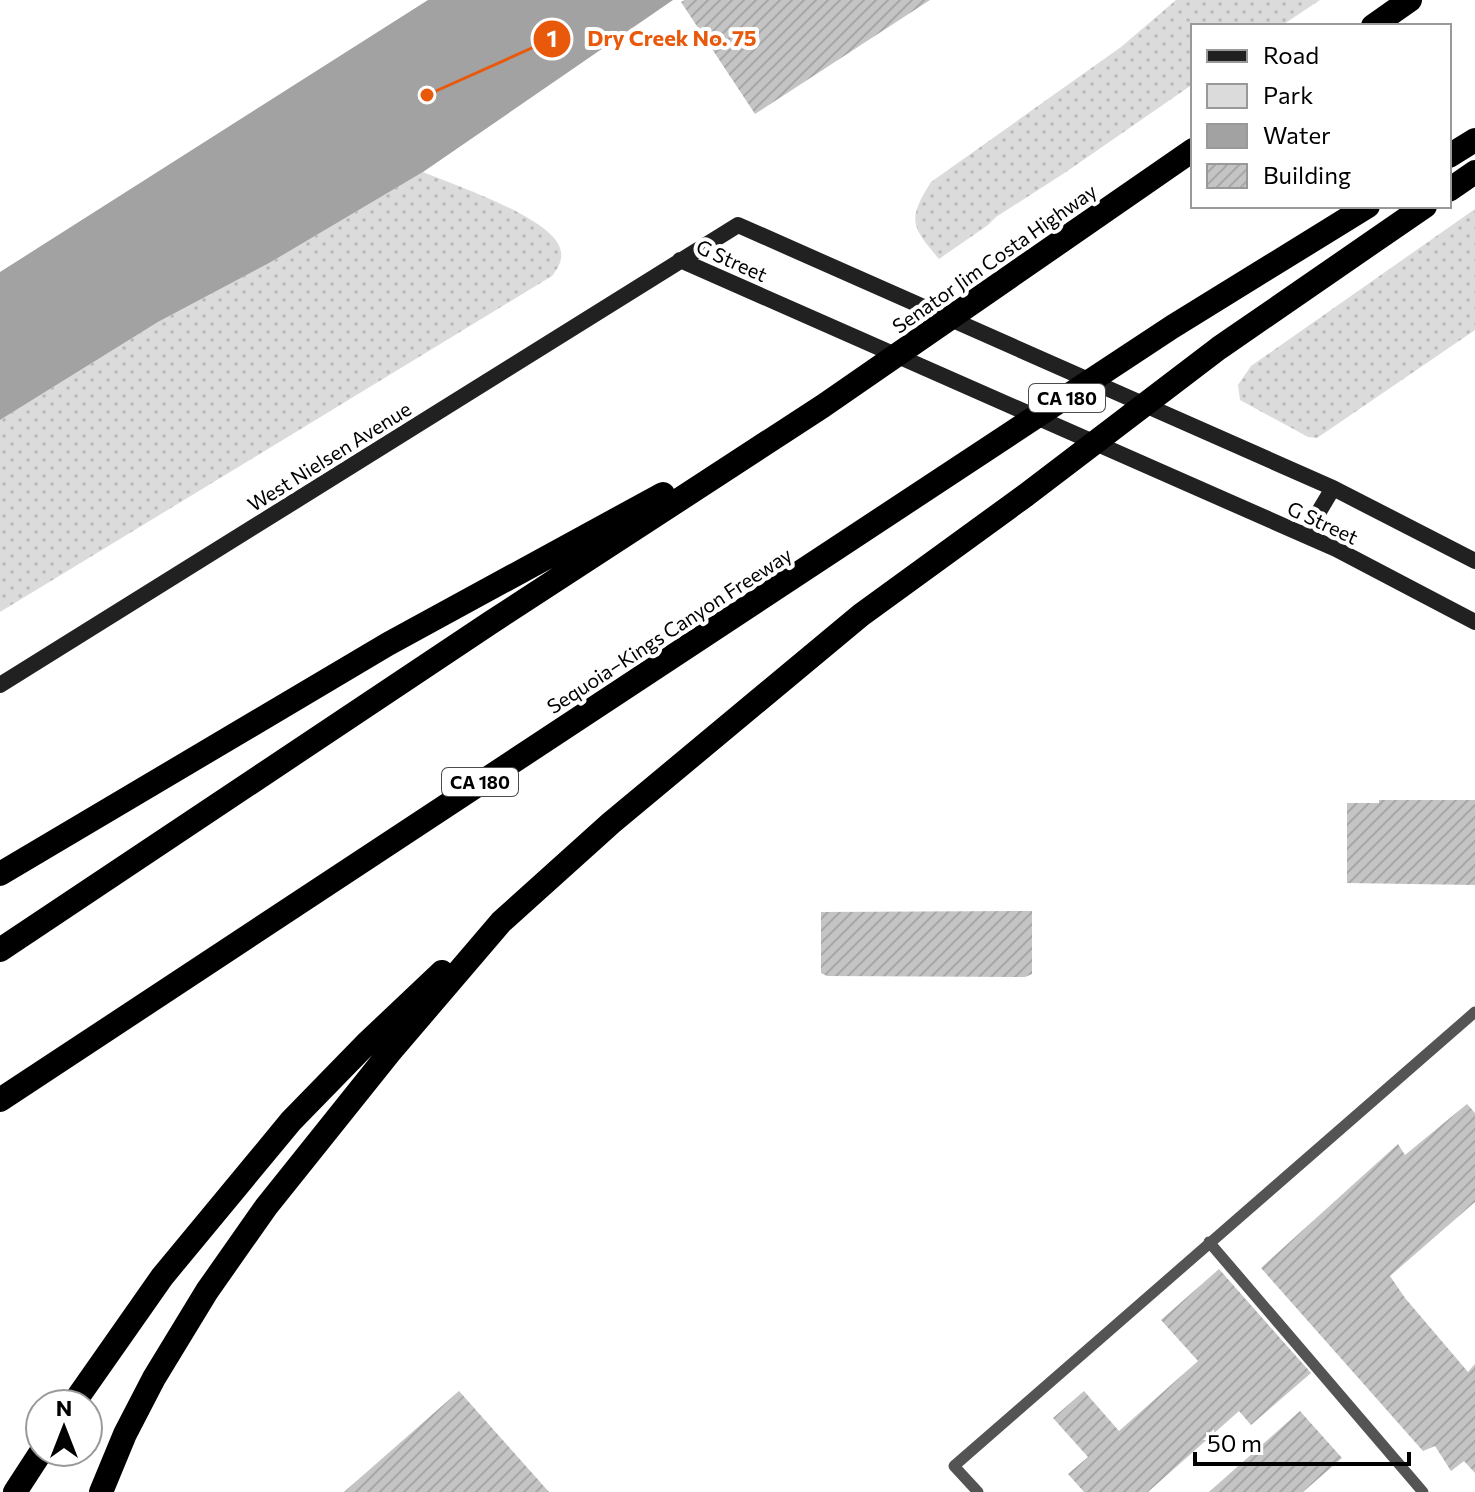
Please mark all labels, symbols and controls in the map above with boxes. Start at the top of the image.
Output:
callout: Dry Creek No. 75 [532,16,773,62]
text: 1 [547,23,557,52]
text: Dry Creek No. 75 [587,24,757,51]
legend [1191,24,1451,208]
text: Road [1263,40,1319,69]
text: Park [1263,80,1313,109]
text: Water [1263,120,1331,149]
text: Building [1263,160,1351,189]
street label: Senator Jim Costa Highway [887,178,1101,338]
street label: G Street [693,234,771,286]
road number: CA 180 [1029,384,1105,412]
street label: West Nielsen Avenue [243,396,415,516]
street label: G Street [1284,495,1362,549]
street label: Sequoia–Kings Canyon Freeway [542,542,796,718]
road number: CA 180 [442,768,518,796]
north arrow [24,1388,104,1468]
text: N [56,1394,72,1421]
scale bar [1195,1416,1409,1466]
text: 50 m [1207,1428,1262,1457]

